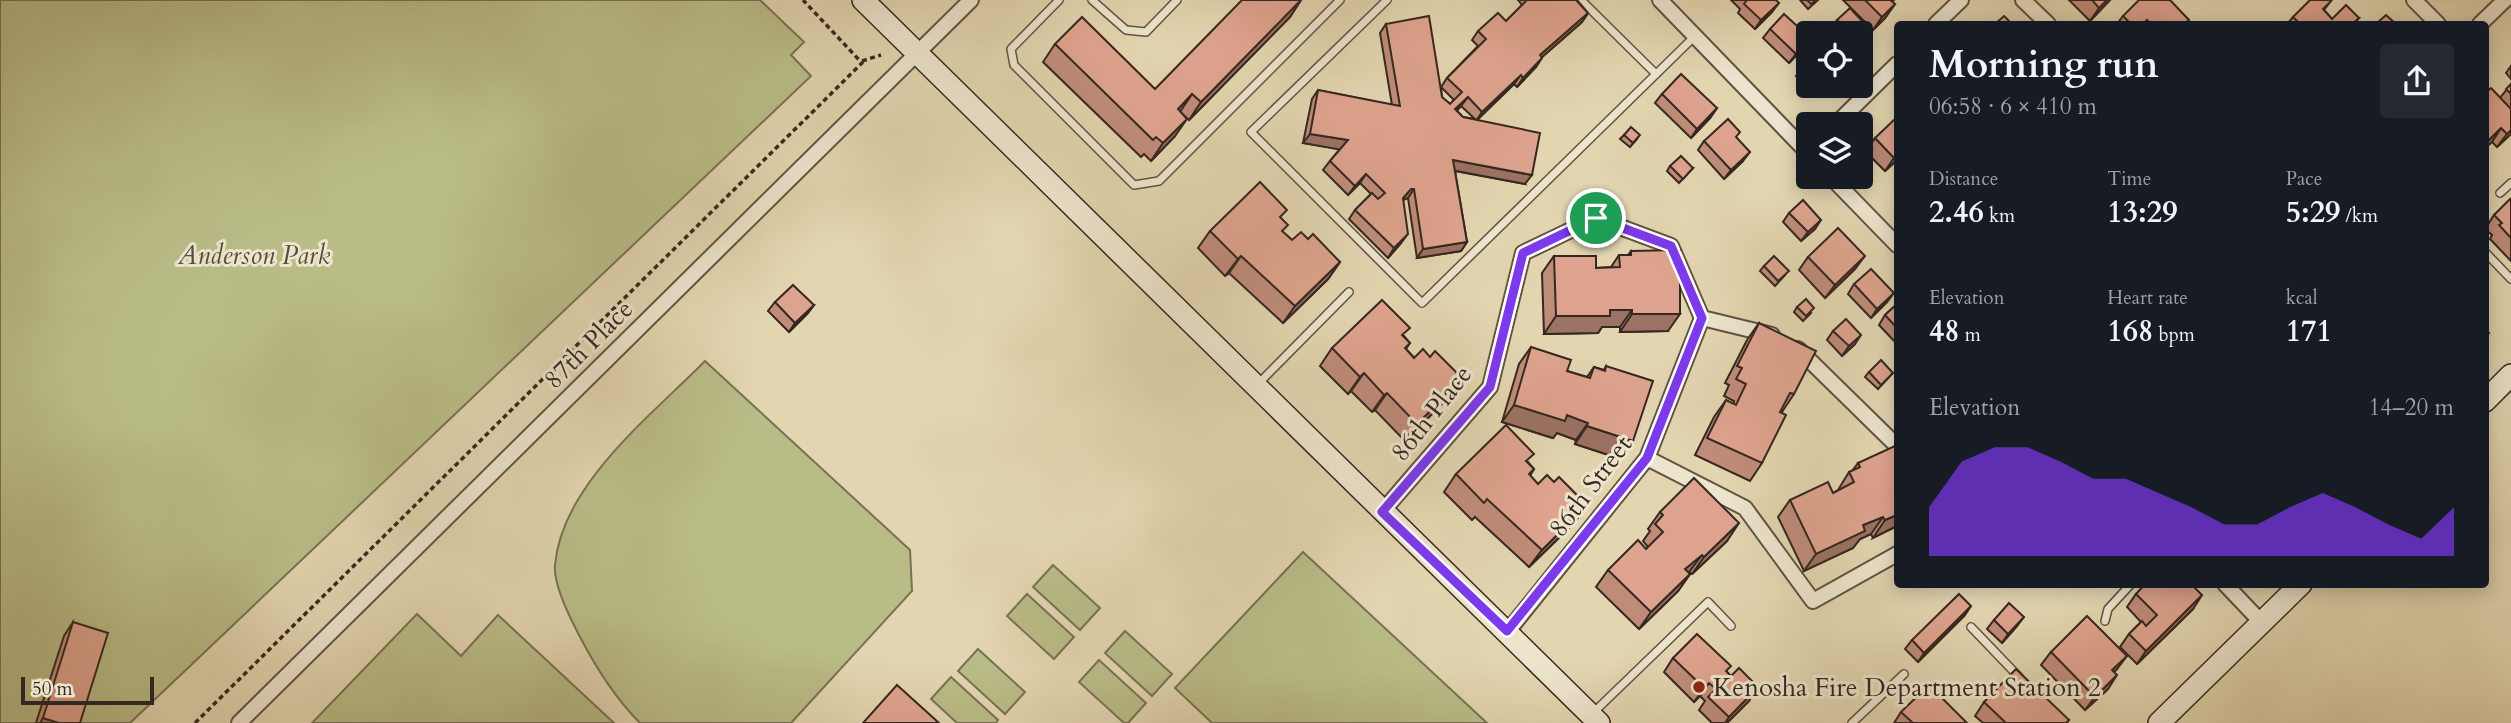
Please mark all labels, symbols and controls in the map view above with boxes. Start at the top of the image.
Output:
map controls [1796,21,1873,189]
button: locate [1796,21,1873,98]
text: Morning run [1929,39,2159,91]
button: share [2380,44,2454,118]
text: 06:58 · 6 × 410 m [1929,91,2097,122]
button: layers [1796,112,1873,189]
text: Distance [1929,166,1998,192]
text: Time [2107,166,2151,192]
text: Pace [2286,166,2322,192]
pin [1566,188,1626,248]
text: 2.46 [1929,192,1984,233]
text: 13:29 [2107,192,2178,233]
text: 5:29 [2286,192,2340,233]
icon: arrive [1577,199,1615,237]
text: km [1984,203,2015,229]
text: /km [2340,203,2378,229]
park label: Anderson Park [177,238,331,273]
text: Elevation [1929,285,2004,311]
text: Heart rate [2107,285,2188,311]
text: kcal [2286,285,2318,311]
street label: 87th Place [536,292,641,397]
text: 48 [1929,311,1960,352]
text: 168 [2107,311,2153,352]
text: 171 [2286,311,2332,352]
text: m [1960,322,1981,348]
text: bpm [2153,322,2195,348]
street label: 86th Place [1383,358,1480,469]
text: Elevation [1929,392,2020,423]
text: 14–20 m [2369,392,2454,423]
street label: 86th Street [1541,428,1640,544]
place label: Kenosha Fire Department Station 2 [1713,670,2101,705]
scale bar [21,674,154,706]
text: 50 m [32,676,73,702]
marker: Kenosha Fire Department Station 2 [1691,679,1707,695]

